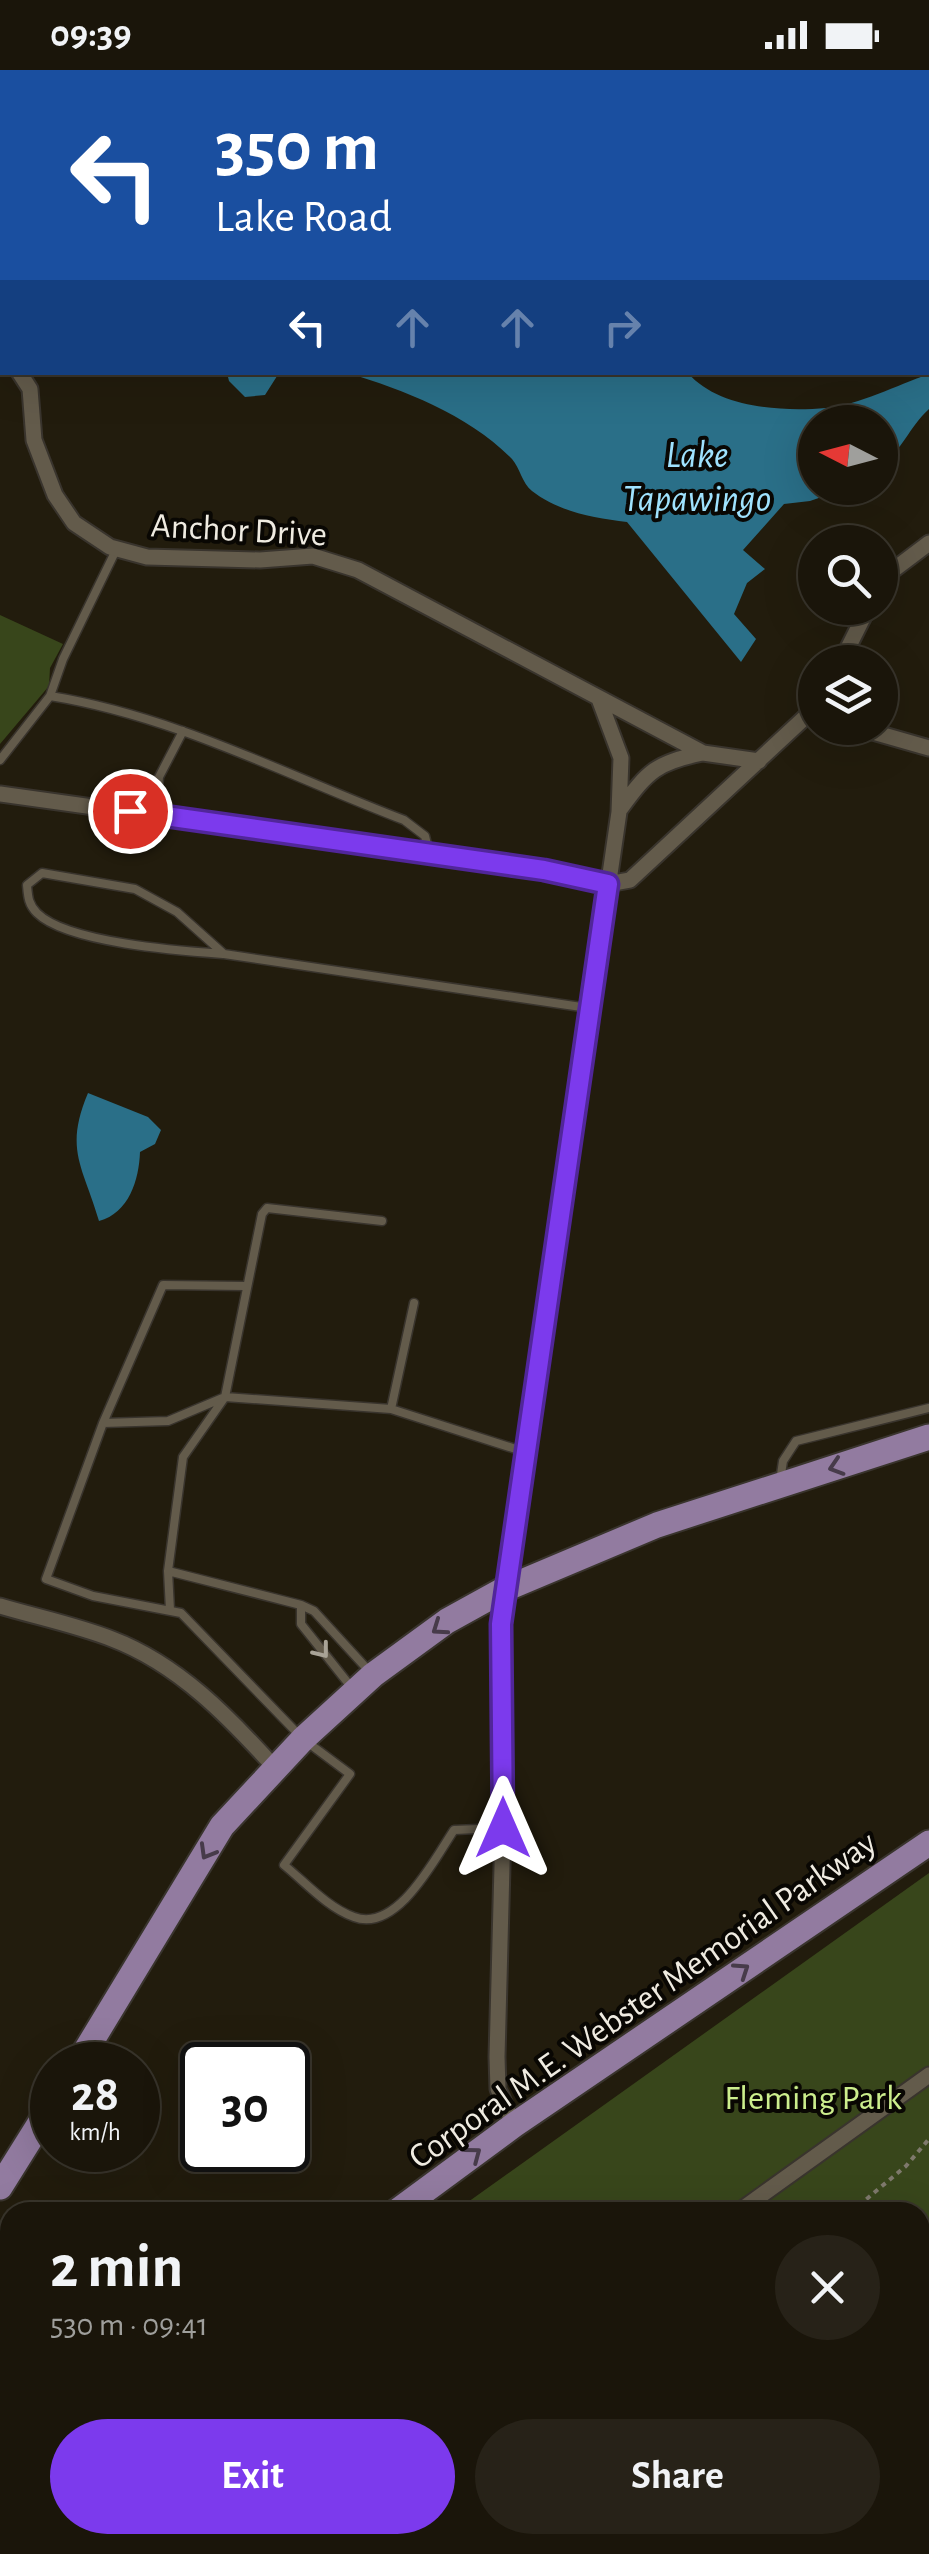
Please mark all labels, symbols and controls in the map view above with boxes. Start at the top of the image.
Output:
text: 09:39 [50,16,132,54]
icon: left [50,110,180,240]
text: 350 m [215,113,379,183]
text: Lake Road [215,195,392,240]
icon: left [280,300,335,355]
icon: ahead [385,300,440,355]
icon: ahead [490,300,545,355]
icon: right [595,300,650,355]
north arrow [798,405,898,505]
map controls [798,405,898,745]
water label: Lake Tapawingo [623,437,771,519]
street label: Anchor Drive [150,508,328,553]
button: search [798,525,898,625]
button: layers [798,645,898,745]
pin [88,769,173,854]
icon: arrive [103,784,158,839]
one-way arrow [829,1455,846,1476]
one-way arrow [432,1616,450,1634]
one-way arrow [310,1640,328,1658]
position arrow [451,1776,555,1880]
street label: Corporal M.E. Webster Memorial Parkway [403,1825,883,2176]
one-way arrow [200,1841,219,1859]
one-way arrow [731,1964,749,1982]
speed limit sign: 30 [180,2042,310,2172]
text: 28 [71,2070,119,2120]
park label: Fleming Park [724,2081,902,2116]
text: km/h [69,2120,121,2145]
one-way arrow [463,2149,481,2166]
button: close [775,2235,880,2340]
text: 2 min [50,2238,183,2298]
text: 530 m · 09:41 [50,2309,208,2341]
button: Exit [50,2419,455,2534]
button: Share [475,2419,880,2534]

